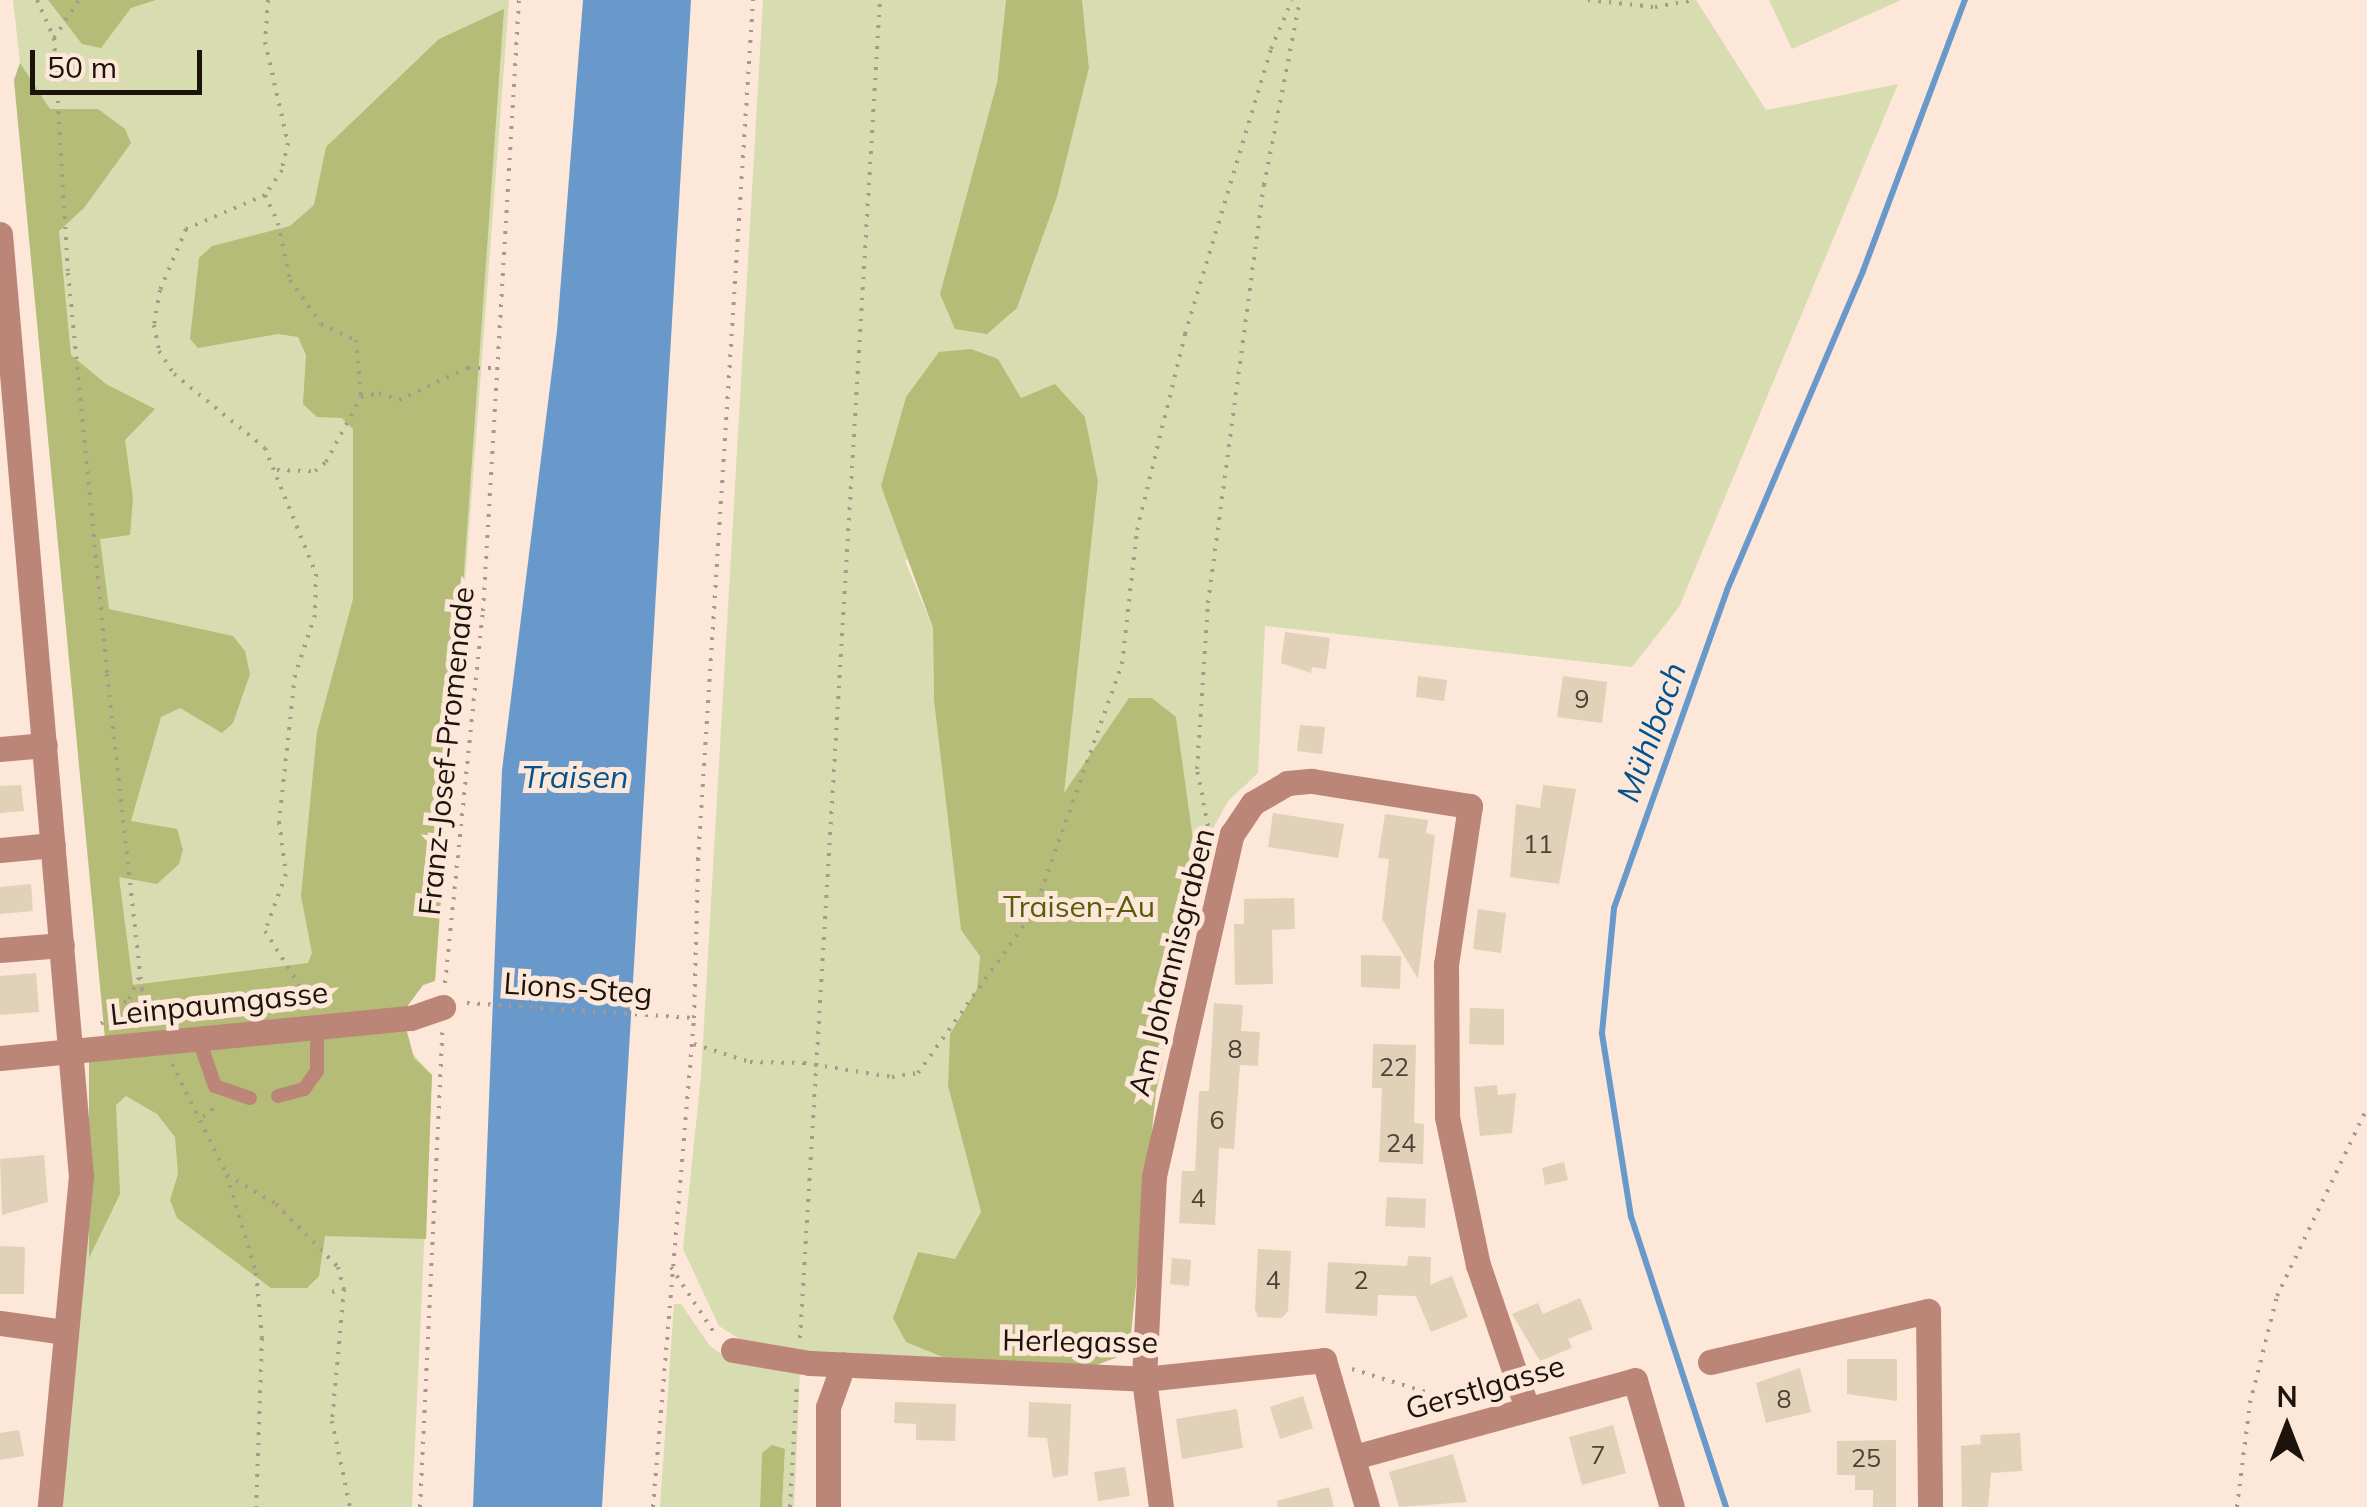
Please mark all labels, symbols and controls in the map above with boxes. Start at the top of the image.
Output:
scale bar [35,30,208,92]
text: 50 m [47,48,117,86]
street label: Franz-Josef-Promenade [411,585,481,917]
water label: Mühlbach [1608,657,1694,807]
house number: 9 [1575,684,1589,714]
water label: Traisen [521,757,629,795]
street label: Am Johannisgraben [1120,824,1222,1100]
house number: 11 [1523,829,1553,859]
park label: Traisen-Au [1003,888,1155,924]
street label: Lions-Steg [503,965,653,1011]
street label: Leinpaumgasse [108,974,330,1032]
house number: 8 [1228,1034,1242,1064]
house number: 22 [1379,1052,1409,1082]
house number: 6 [1210,1105,1224,1135]
house number: 24 [1386,1128,1416,1158]
house number: 4 [1191,1183,1205,1213]
house number: 4 [1266,1265,1280,1295]
house number: 2 [1354,1265,1368,1295]
street label: Herlegasse [1002,1322,1158,1360]
street label: Gerstlgasse [1401,1347,1569,1427]
north arrow [2237,1377,2337,1477]
text: N [2276,1379,2298,1414]
house number: 8 [1777,1384,1791,1414]
house number: 7 [1591,1440,1605,1470]
house number: 25 [1851,1443,1881,1473]

